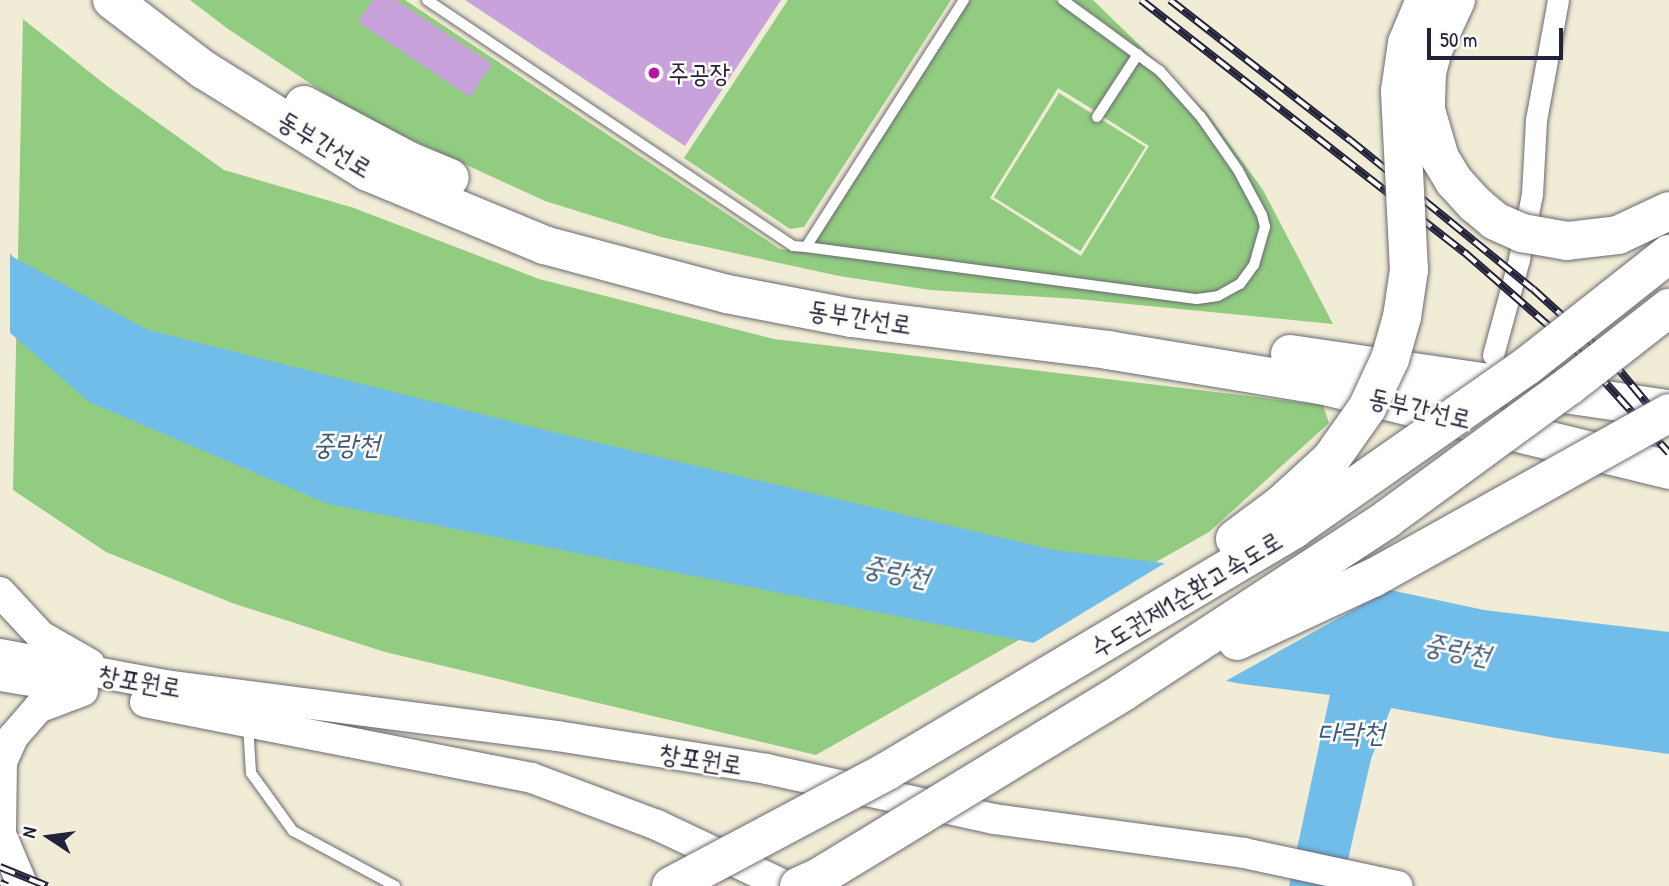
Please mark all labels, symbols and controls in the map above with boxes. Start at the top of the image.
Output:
scale bar [1431,14,1568,58]
text: 50 m [1440,25,1477,54]
place label: 주공장 [668,57,731,89]
marker: 주공장 [646,65,662,81]
street label: 동부간선로 [272,104,378,184]
street label: 동부간선로 [806,293,914,341]
street label: 동부간선로 [1366,381,1474,435]
water label: 중랑천 [312,427,380,461]
street label: 수도권제1순환고속도로 [1084,524,1288,664]
water label: 중랑천 [860,548,932,594]
water label: 중랑천 [1421,626,1493,672]
street label: 창포원로 [96,658,184,704]
water label: 다락천 [1317,715,1385,749]
street label: 창포원로 [657,737,745,781]
north arrow [14,802,84,872]
text: N [15,824,42,840]

